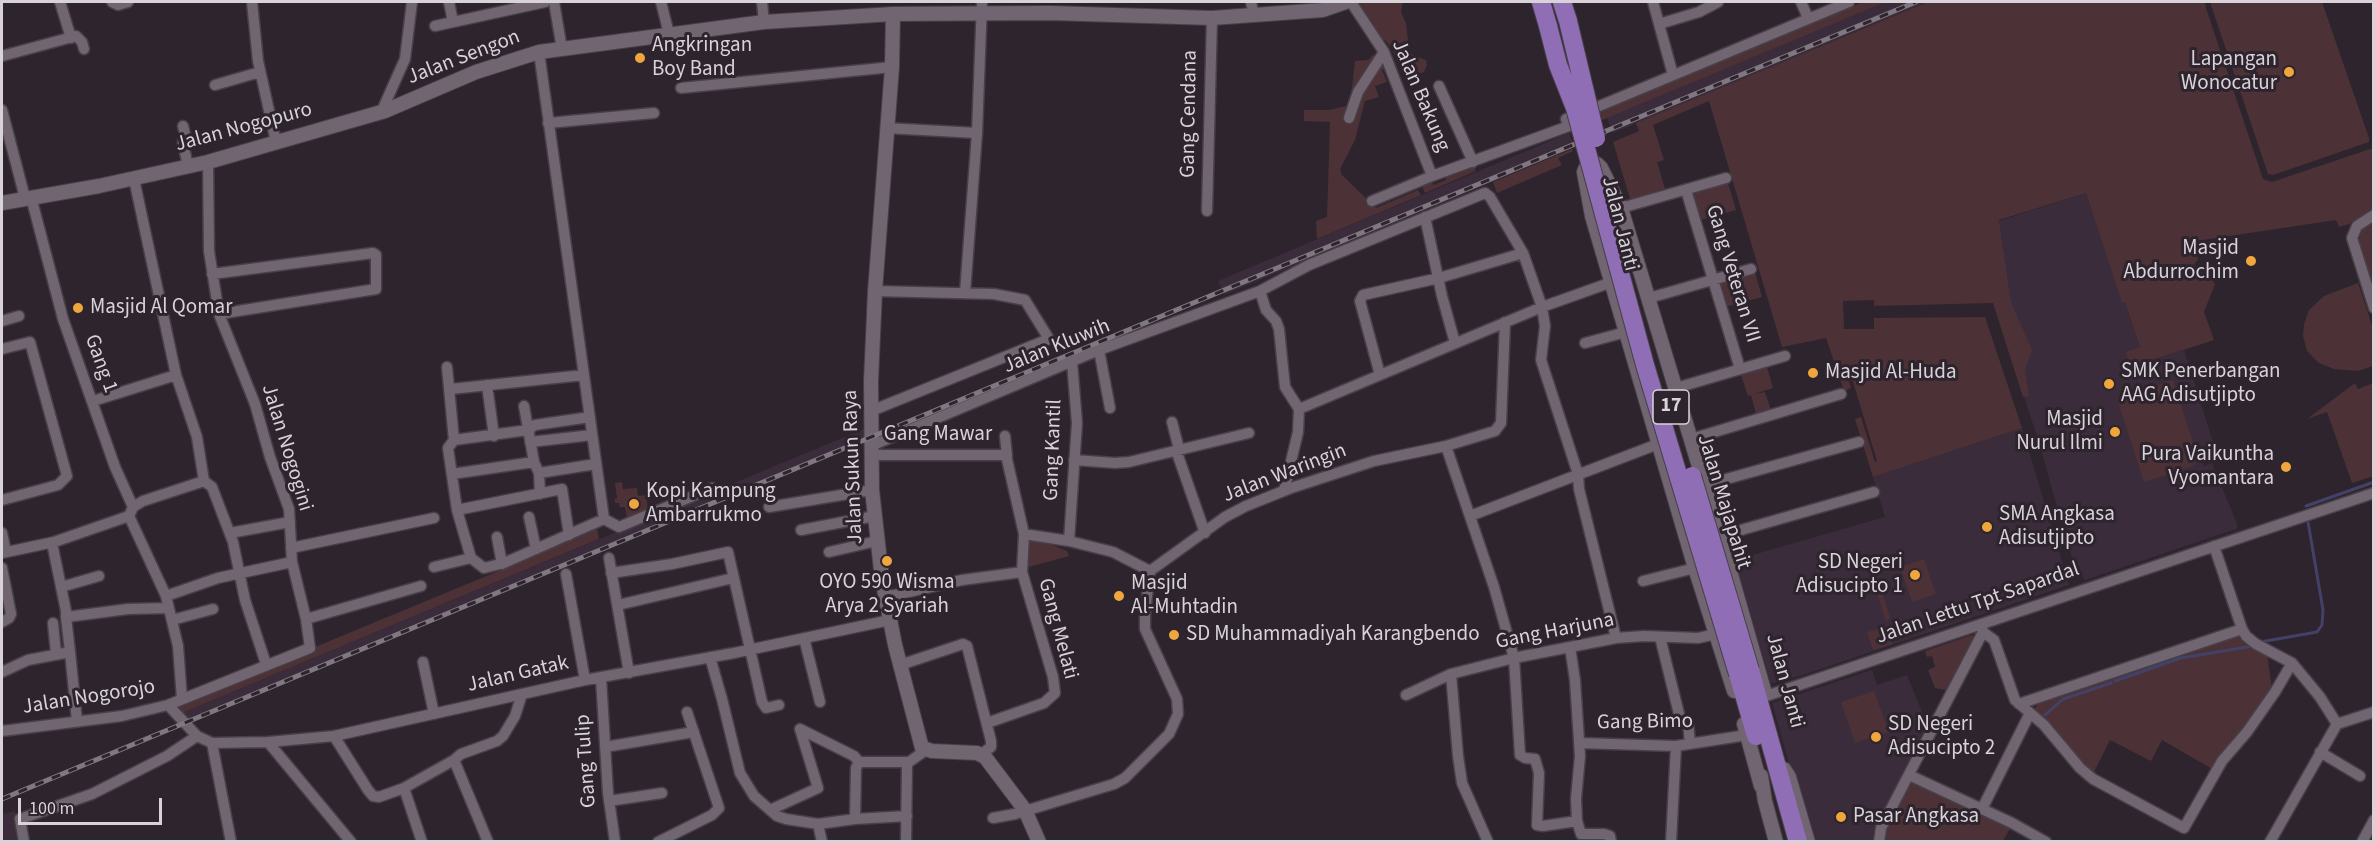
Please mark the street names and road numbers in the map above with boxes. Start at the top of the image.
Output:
street label: Jalan Sengon [404,25,524,91]
street label: Jalan Bakung [1385,36,1455,156]
street label: Gang Cendana [1176,50,1204,178]
street label: Jalan Nogopuro [173,98,315,158]
street label: Jalan Janti [1595,174,1643,274]
street label: Gang Veteran VII [1699,202,1765,346]
street label: Jalan Kluwih [1000,314,1114,380]
street label: Gang 1 [78,331,122,397]
street label: Jalan Nogogini [255,382,317,514]
street label: Jalan Sukun Raya [839,389,869,545]
road number: 17 [1653,390,1689,424]
street label: Gang Kantil [1040,399,1068,501]
street label: Gang Mawar [884,422,992,448]
street label: Jalan Majapahit [1691,432,1755,572]
street label: Jalan Waringin [1220,439,1350,509]
street label: Jalan Lettu Tpt Sapardal [1873,557,2083,651]
street label: Gang Melati [1031,576,1083,682]
street label: Gang Harjuna [1494,608,1616,656]
street label: Jalan Janti [1759,631,1809,731]
street label: Jalan Gatak [465,651,571,699]
street label: Jalan Nogorojo [21,675,157,721]
street label: Gang Bimo [1597,710,1693,736]
street label: Gang Tulip [571,713,603,809]

